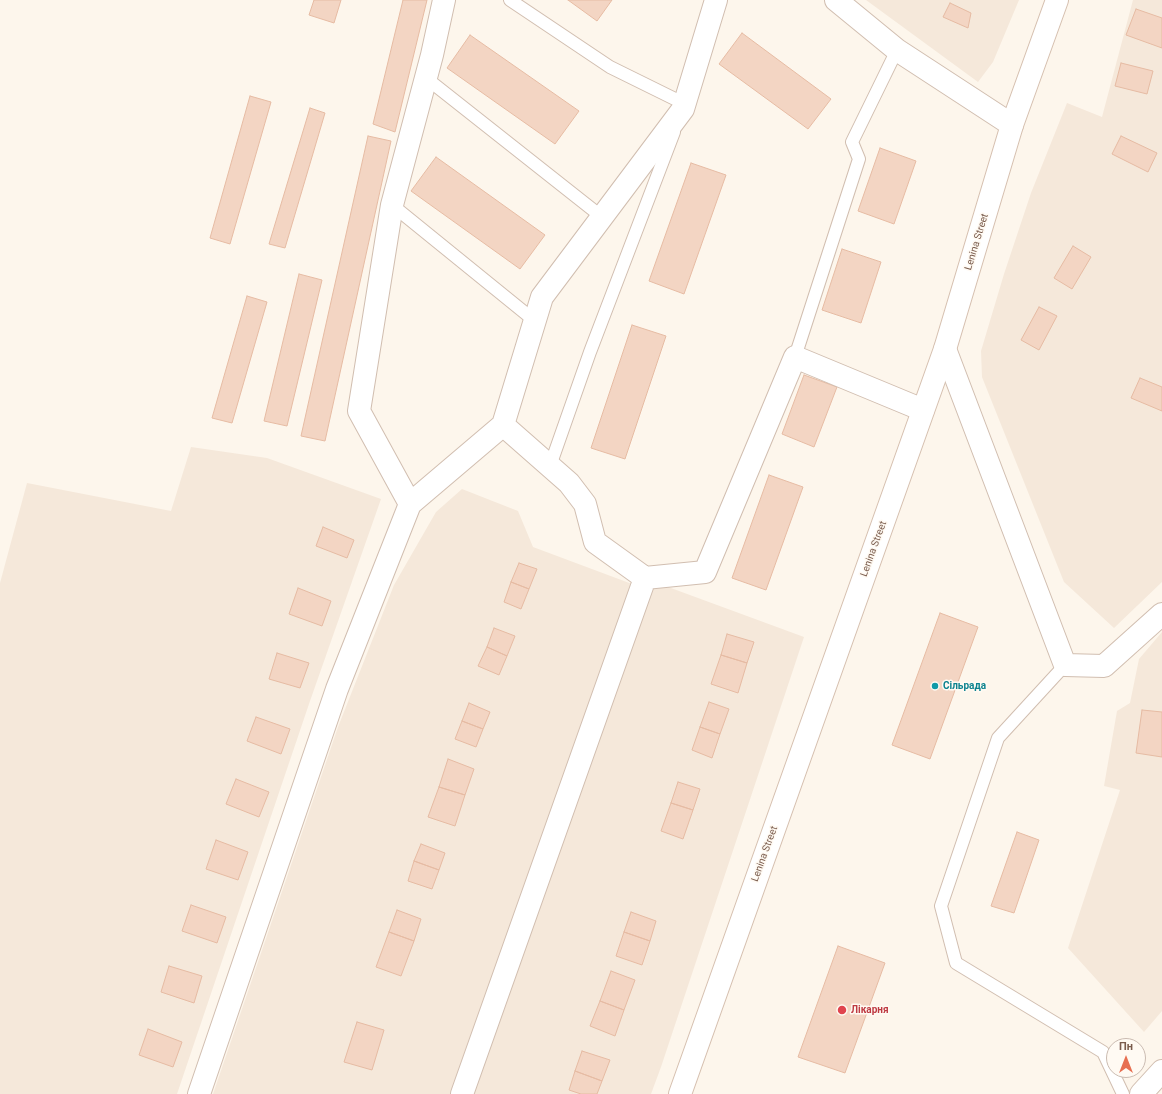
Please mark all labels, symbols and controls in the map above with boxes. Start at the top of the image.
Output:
street label: Lenina Street [963,212,991,272]
street label: Lenina Street [858,519,890,579]
place label: Сільрада [943,680,986,692]
marker: Сільрада [930,681,940,691]
street label: Lenina Street [749,824,781,884]
marker: Лікарня [836,1004,848,1016]
place label: Лікарня [851,1004,889,1016]
north arrow [1106,1038,1146,1078]
text: Пн [1119,1040,1133,1053]

